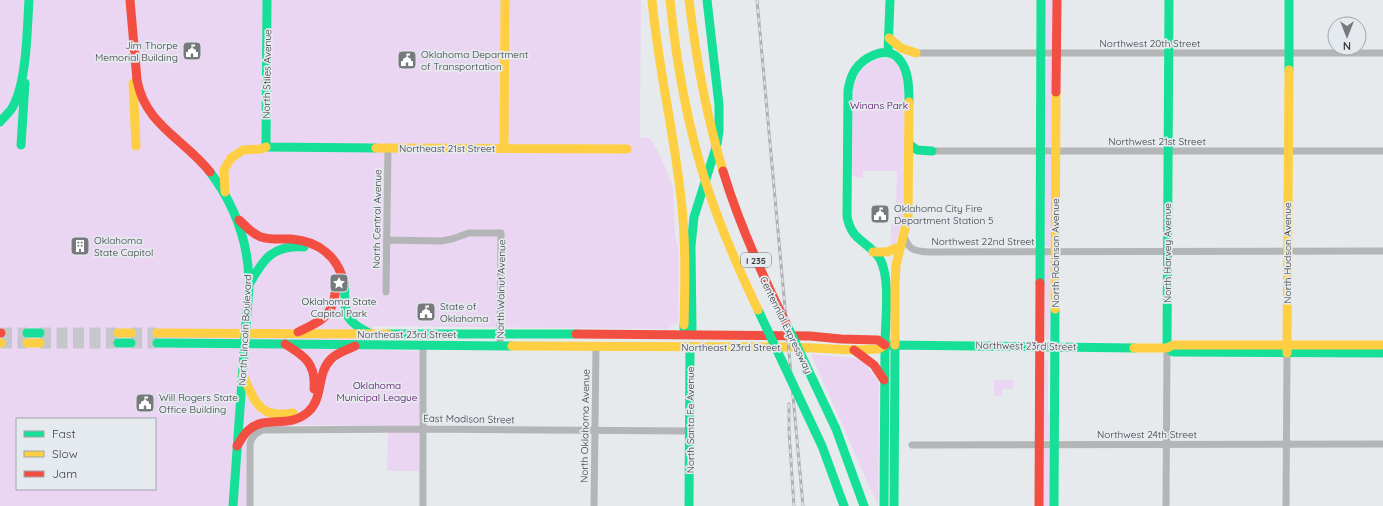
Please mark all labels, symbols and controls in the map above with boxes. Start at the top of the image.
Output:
north arrow [1327,16,1367,56]
street label: North Stiles Avenue [260,29,274,119]
street label: Northwest 20th Street [1100,37,1201,50]
place label: Jim Thorpe Memorial Building [95,39,178,64]
text: N [1343,39,1351,53]
public building icon: Jim Thorpe Memorial Building [181,40,203,62]
place label: Oklahoma Department of Transportation [421,48,529,73]
public building icon: Oklahoma Department of Transportation [396,49,418,71]
park label: Winans Park [850,99,908,112]
street label: Northwest 21st Street [1108,135,1206,148]
street label: Northeast 21st Street [399,142,496,155]
street label: North Central Avenue [370,169,384,269]
street label: North Robinson Avenue [1049,198,1062,308]
place label: Oklahoma City Fire Department Station 5 [894,202,994,227]
street label: North Hudson Avenue [1281,202,1294,304]
public building icon: Oklahoma City Fire Department Station 5 [869,203,891,225]
street label: North Harvey Avenue [1161,203,1174,303]
place label: Oklahoma State Capitol [94,234,153,259]
building icon: Oklahoma State Capitol [69,235,91,257]
street label: Northwest 22nd Street [931,235,1035,248]
street label: North Walnut Avenue [494,239,508,338]
road number: I 235 [741,253,771,267]
place icon: Oklahoma State Capitol Park [328,272,350,294]
street label: North Lincoln Boulevard [236,274,254,386]
street label: Centennial Expressway [757,274,815,376]
place label: Oklahoma State Capitol Park [301,295,377,320]
place label: State of Oklahoma [440,300,488,325]
public building icon: State of Oklahoma [415,301,437,323]
street label: Northeast 23rd Street [357,328,457,341]
street label: Northwest 23rd Street [976,339,1077,353]
street label: Northeast 23rd Street [681,341,781,354]
street label: North Santa Fe Avenue [684,366,697,473]
street label: North Oklahoma Avenue [578,368,593,483]
park label: Oklahoma Municipal League [337,379,418,404]
place label: Will Rogers State Office Building [159,391,238,416]
public building icon: Will Rogers State Office Building [134,392,156,414]
street label: East Madison Street [423,412,516,426]
legend [16,418,156,490]
text: Fast [52,426,76,441]
street label: Northwest 24th Street [1097,428,1198,441]
text: Slow [52,446,78,461]
text: Jam [52,466,77,481]

